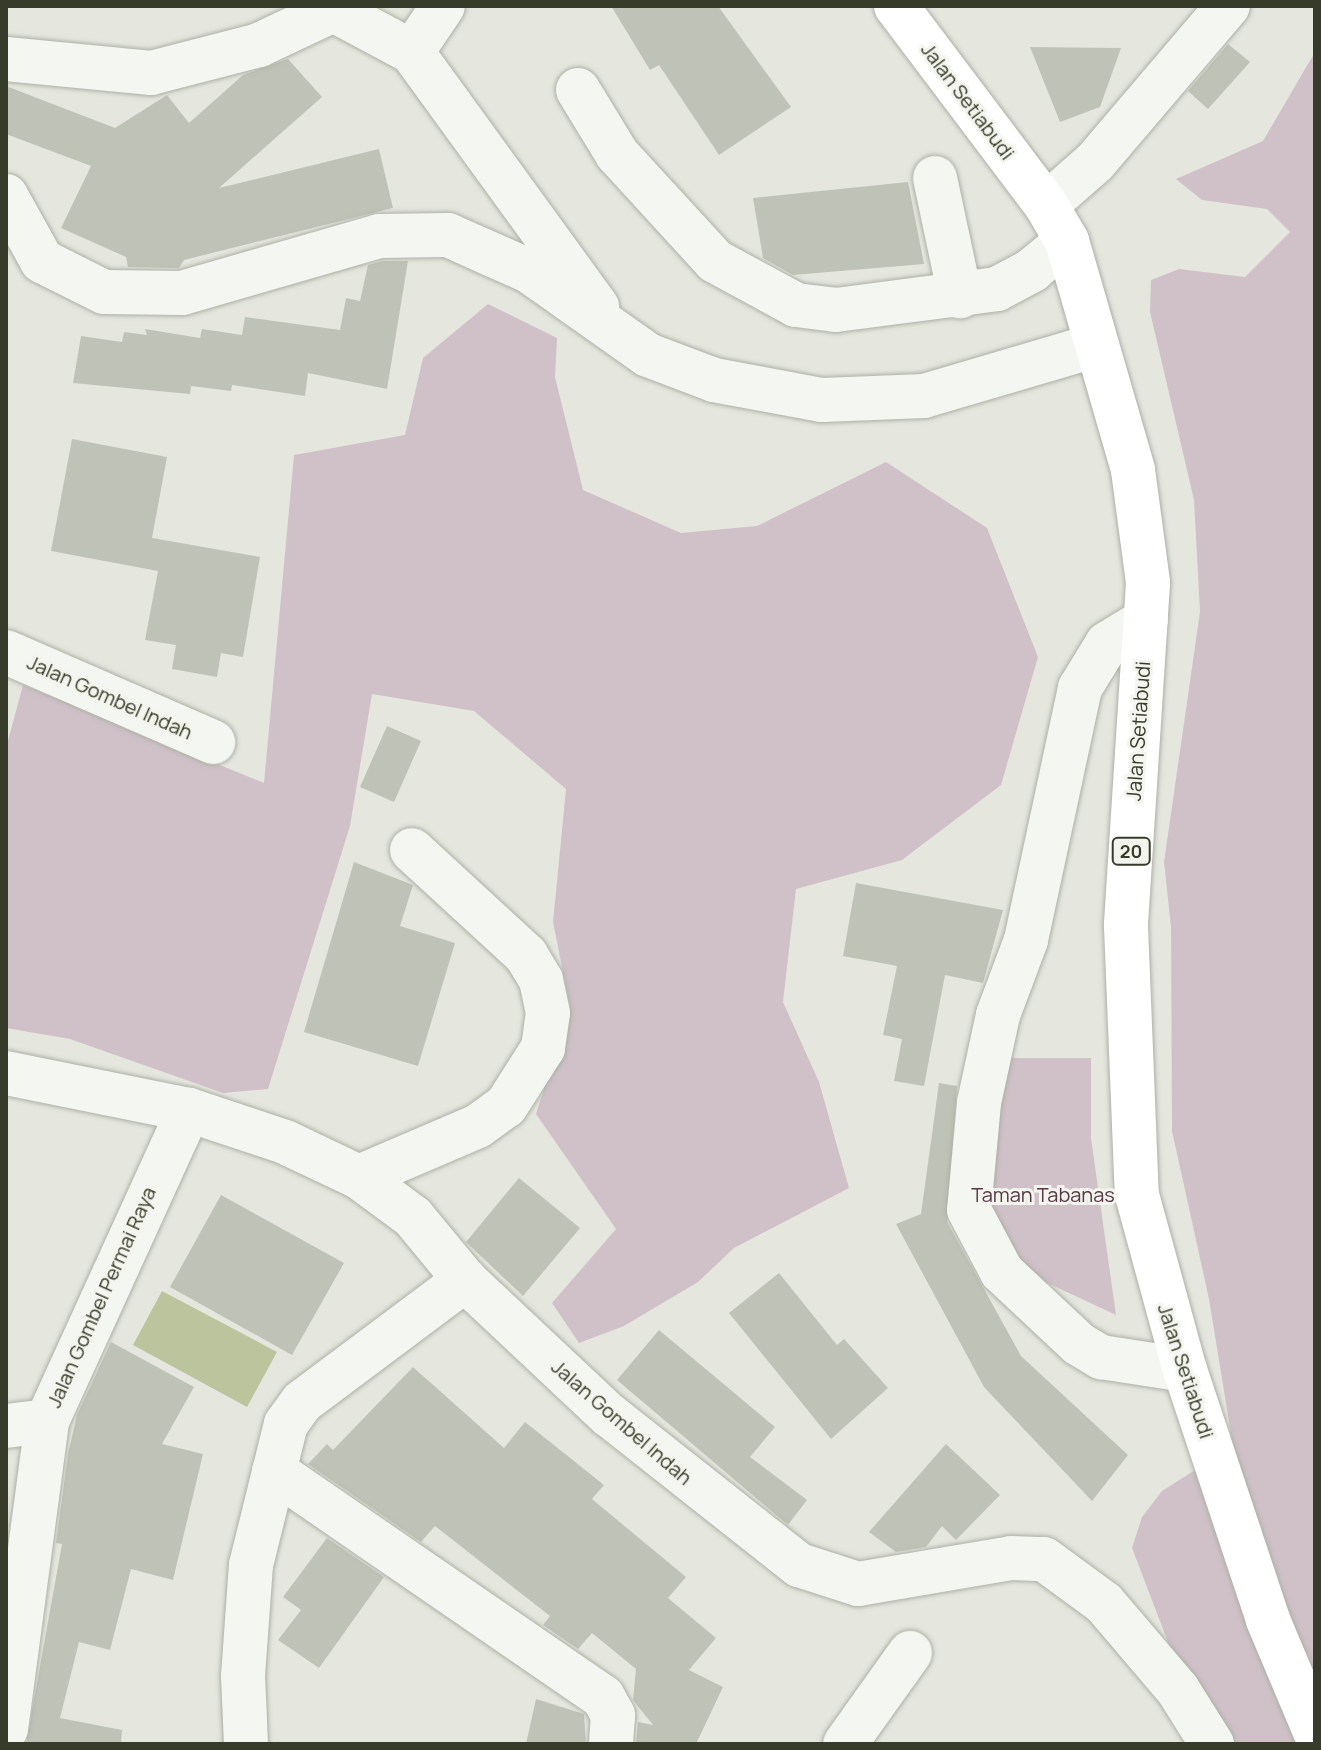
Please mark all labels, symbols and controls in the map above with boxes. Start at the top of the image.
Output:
street label: Jalan Setiabudi [916,38,1020,164]
street label: Jalan Gombel Indah [24,650,196,744]
street label: Jalan Setiabudi [1121,660,1155,802]
road number: 20 [1111,837,1151,865]
park label: Taman Tabanas [971,1182,1115,1206]
street label: Jalan Gombel Permai Raya [41,1183,161,1411]
street label: Jalan Setiabudi [1153,1301,1219,1441]
street label: Jalan Gombel Indah [547,1354,697,1490]

